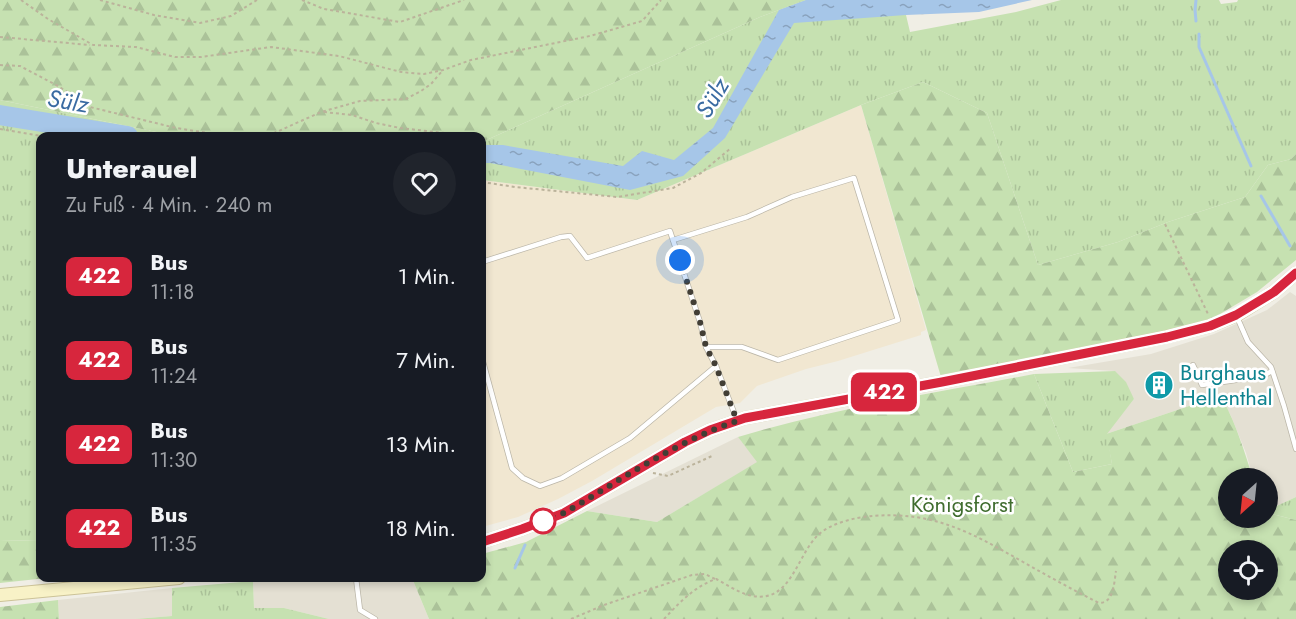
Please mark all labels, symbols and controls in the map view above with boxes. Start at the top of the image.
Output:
water label: Sülz [686,70,738,125]
water label: Sülz [45,80,93,122]
text: Unterauel [66,148,198,189]
button: heart [393,152,456,215]
text: Zu Fuß · 4 Min. · 240 m [66,191,272,220]
your location [665,245,695,275]
text: Bus [150,246,188,278]
text: 1 Min. [398,260,456,292]
text: 422 [78,261,120,291]
text: 11:18 [150,278,194,307]
text: Bus [150,330,188,362]
text: 7 Min. [396,344,456,376]
text: 422 [78,345,120,375]
place label: Burghaus Hellenthal [1180,356,1273,413]
text: 11:24 [150,362,197,391]
building icon: Burghaus Hellenthal [1143,369,1175,401]
line badge: 422 [850,372,918,412]
text: 422 [863,377,905,407]
text: Bus [150,414,188,446]
text: 13 Min. [386,428,456,460]
text: 422 [78,429,120,459]
text: 11:30 [150,446,197,475]
north arrow [1218,468,1278,528]
map controls [1218,468,1278,600]
park label: Königsforst [911,488,1014,520]
text: Bus [150,498,188,530]
unlabelled marker [530,508,556,534]
text: 18 Min. [386,512,456,544]
text: 422 [78,513,120,543]
text: 11:35 [150,530,196,559]
button: locate [1218,540,1278,600]

